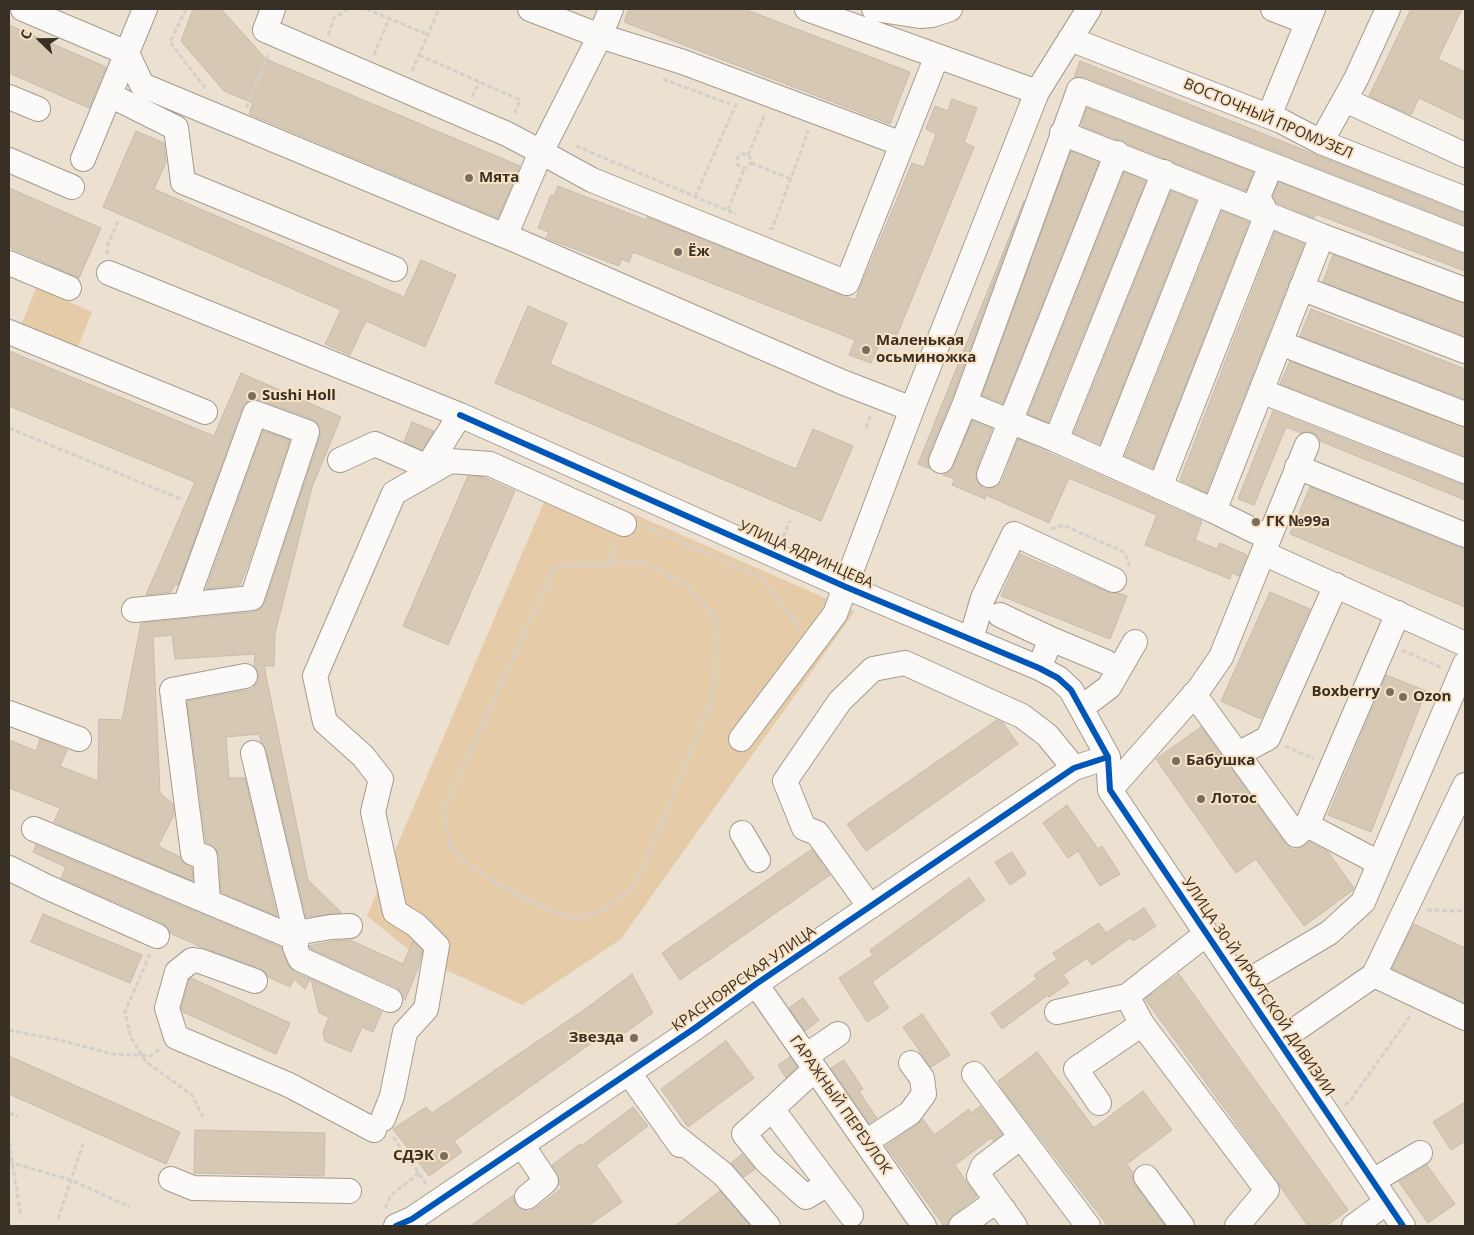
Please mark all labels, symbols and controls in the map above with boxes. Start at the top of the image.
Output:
north arrow [15,15,65,65]
text: С [15,27,36,42]
street label: ВОСТОЧНЫЙ ПРОМУЗЕЛ [1181,75,1355,163]
place label: Мята [479,169,519,187]
marker: Мята [463,172,475,184]
place label: Ёж [688,243,709,261]
marker: Ёж [672,246,684,258]
place label: Маленькая осьминожка [876,332,976,367]
marker: Маленькая осьминожка [860,344,872,356]
place label: Sushi Holl [262,387,336,405]
marker: Sushi Holl [246,390,258,402]
place label: ГК №99а [1266,513,1330,531]
marker: ГК №99а [1250,516,1262,528]
street label: УЛИЦА ЯДРИНЦЕВА [736,517,876,593]
place label: Boxberry [1311,683,1380,701]
marker: Boxberry [1384,686,1396,698]
place label: Ozon [1413,688,1451,706]
marker: Ozon [1397,691,1409,703]
place label: Бабушка [1186,752,1255,770]
marker: Бабушка [1170,755,1182,767]
place label: Лотос [1211,790,1257,808]
marker: Лотос [1195,793,1207,805]
street label: УЛИЦА 30-Й ИРКУТСКОЙ ДИВИЗИИ [1178,874,1338,1100]
street label: КРАСНОЯРСКАЯ УЛИЦА [669,922,819,1036]
place label: Звезда [569,1029,624,1047]
marker: Звезда [628,1032,640,1044]
street label: ГАРАЖНЫЙ ПЕРЕУЛОК [785,1032,895,1178]
place label: СДЭК [393,1147,434,1165]
marker: СДЭК [438,1150,450,1162]

